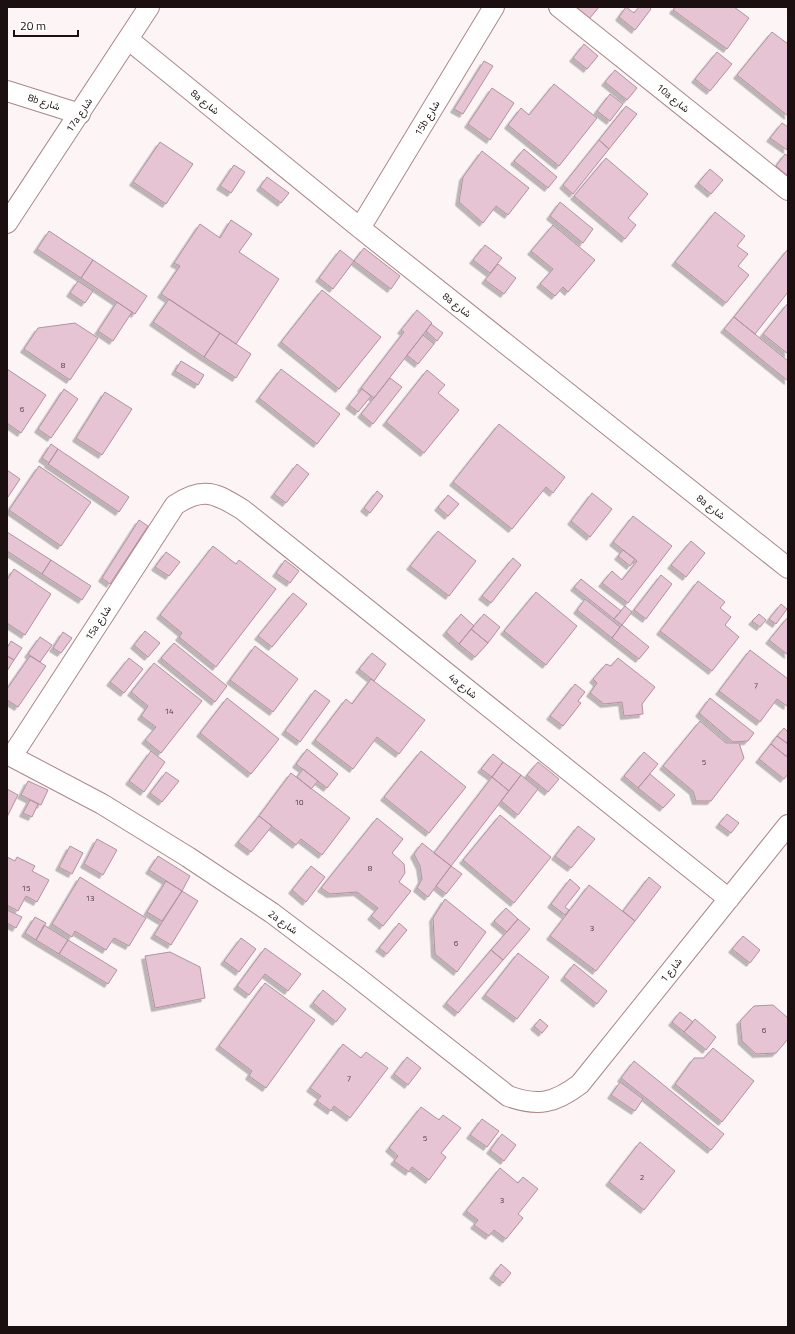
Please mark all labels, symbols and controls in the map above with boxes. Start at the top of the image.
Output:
scale bar [14,12,78,38]
text: 20 m [20,16,46,35]
street label: 10a شارع [653,80,693,116]
street label: 8a شارع [187,86,223,118]
street label: 8b شارع [26,90,62,114]
street label: 17a شارع [62,95,96,135]
street label: 15b شارع [411,97,443,138]
street label: 8a شارع [439,289,475,321]
house number: 8 [61,359,66,371]
house number: 6 [20,403,25,415]
street label: 8a شارع [693,491,729,523]
street label: 15a شارع [81,603,115,643]
street label: 4a شارع [445,670,481,702]
house number: 7 [754,679,758,691]
house number: 14 [165,705,174,717]
house number: 5 [702,756,707,768]
house number: 10 [295,796,304,808]
house number: 8 [368,862,373,874]
house number: 15 [22,882,31,894]
house number: 13 [86,892,94,904]
street label: 2a شارع [265,906,301,938]
house number: 3 [590,922,594,934]
house number: 6 [454,937,459,949]
street label: شارع 1 [656,954,686,986]
house number: 6 [762,1024,767,1036]
house number: 7 [347,1072,351,1084]
house number: 5 [423,1132,428,1144]
house number: 2 [640,1171,644,1183]
house number: 3 [500,1194,504,1206]

